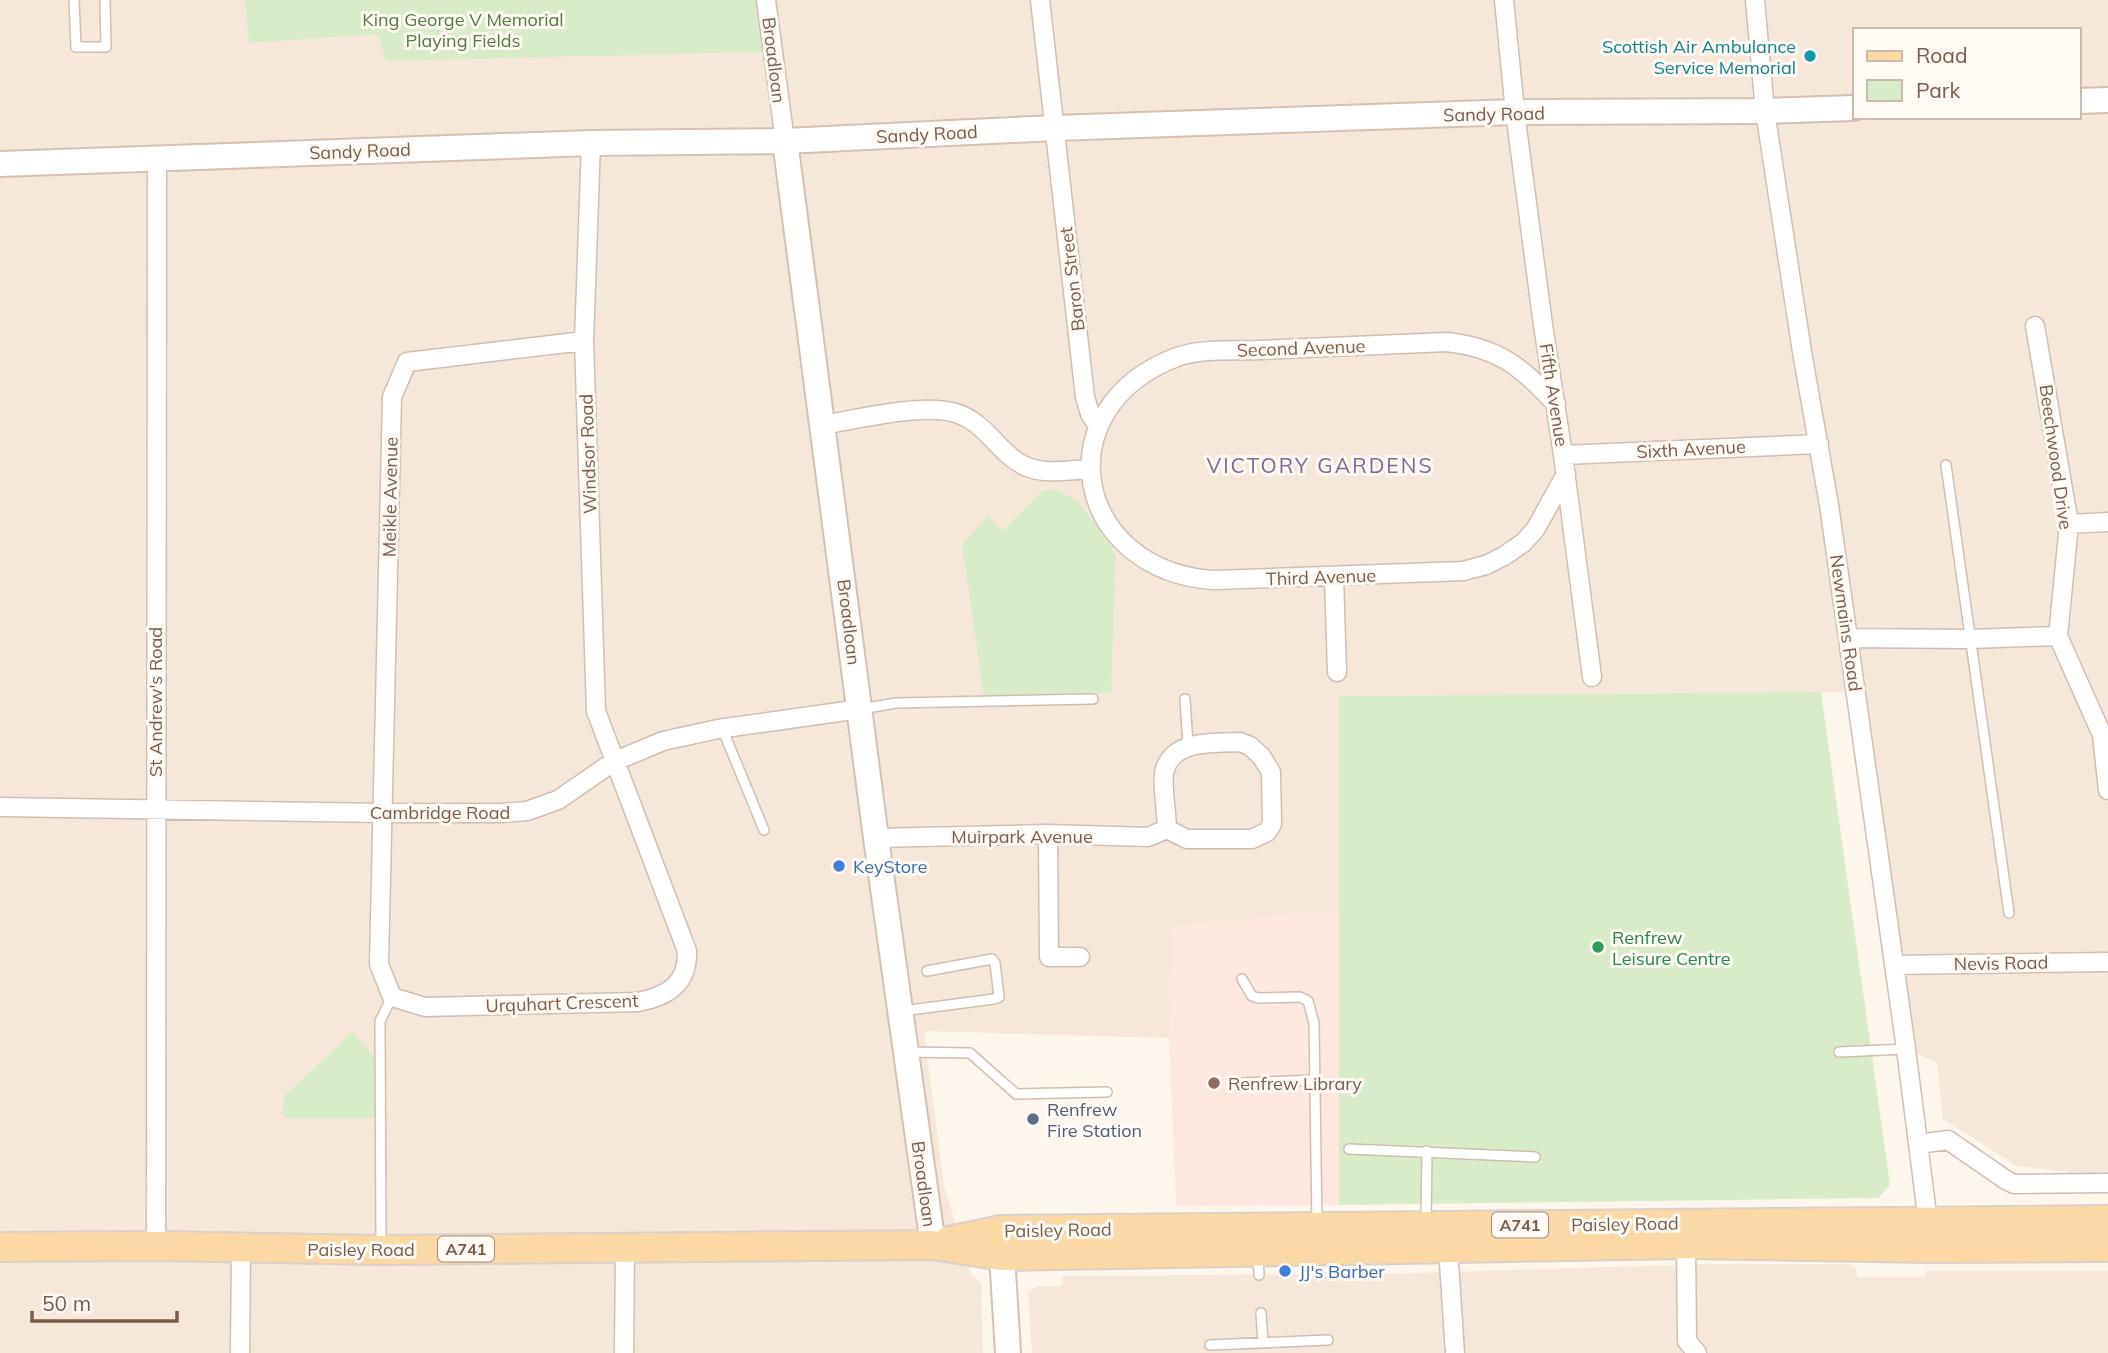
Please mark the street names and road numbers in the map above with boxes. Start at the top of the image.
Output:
street label: Broadloan [757,16,791,104]
street label: Sandy Road [1443,102,1545,126]
street label: Sandy Road [876,120,978,148]
street label: Sandy Road [309,138,411,164]
street label: Baron Street [1054,226,1090,332]
street label: Second Avenue [1236,334,1366,362]
street label: Fifth Avenue [1534,342,1574,448]
street label: Beechwood Drive [2034,383,2078,531]
street label: Windsor Road [574,394,602,514]
street label: Sixth Avenue [1636,435,1746,463]
street label: Meikle Avenue [377,437,403,557]
street label: Newmains Road [1825,553,1867,693]
street label: Third Avenue [1265,564,1377,590]
street label: Broadloan [832,578,866,666]
street label: St Andrew's Road [144,627,167,777]
street label: Cambridge Road [370,801,510,824]
street label: Muirpark Avenue [951,825,1093,848]
street label: Nevis Road [1953,951,2049,975]
street label: Urquhart Crescent [485,989,639,1017]
street label: Broadloan [907,1140,941,1228]
road number: A741 [1492,1212,1548,1238]
street label: Paisley Road [1571,1212,1679,1236]
street label: Paisley Road [1004,1218,1112,1242]
road number: A741 [438,1236,494,1261]
street label: Paisley Road [307,1238,415,1261]

